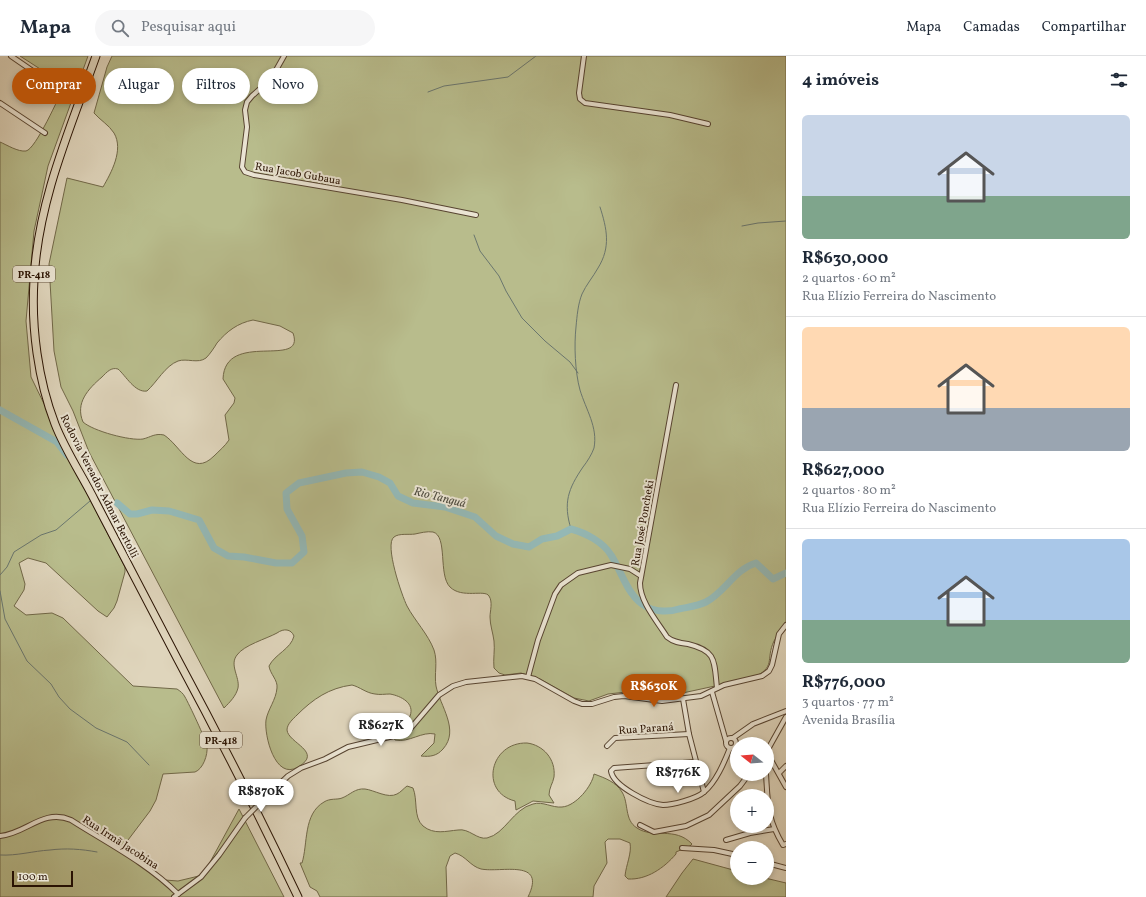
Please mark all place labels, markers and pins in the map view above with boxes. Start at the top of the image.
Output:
pin: R$630K [621,674,687,708]
pin: R$627K [348,713,414,747]
pin: R$776K [645,760,711,794]
pin: R$870K [228,779,294,813]

